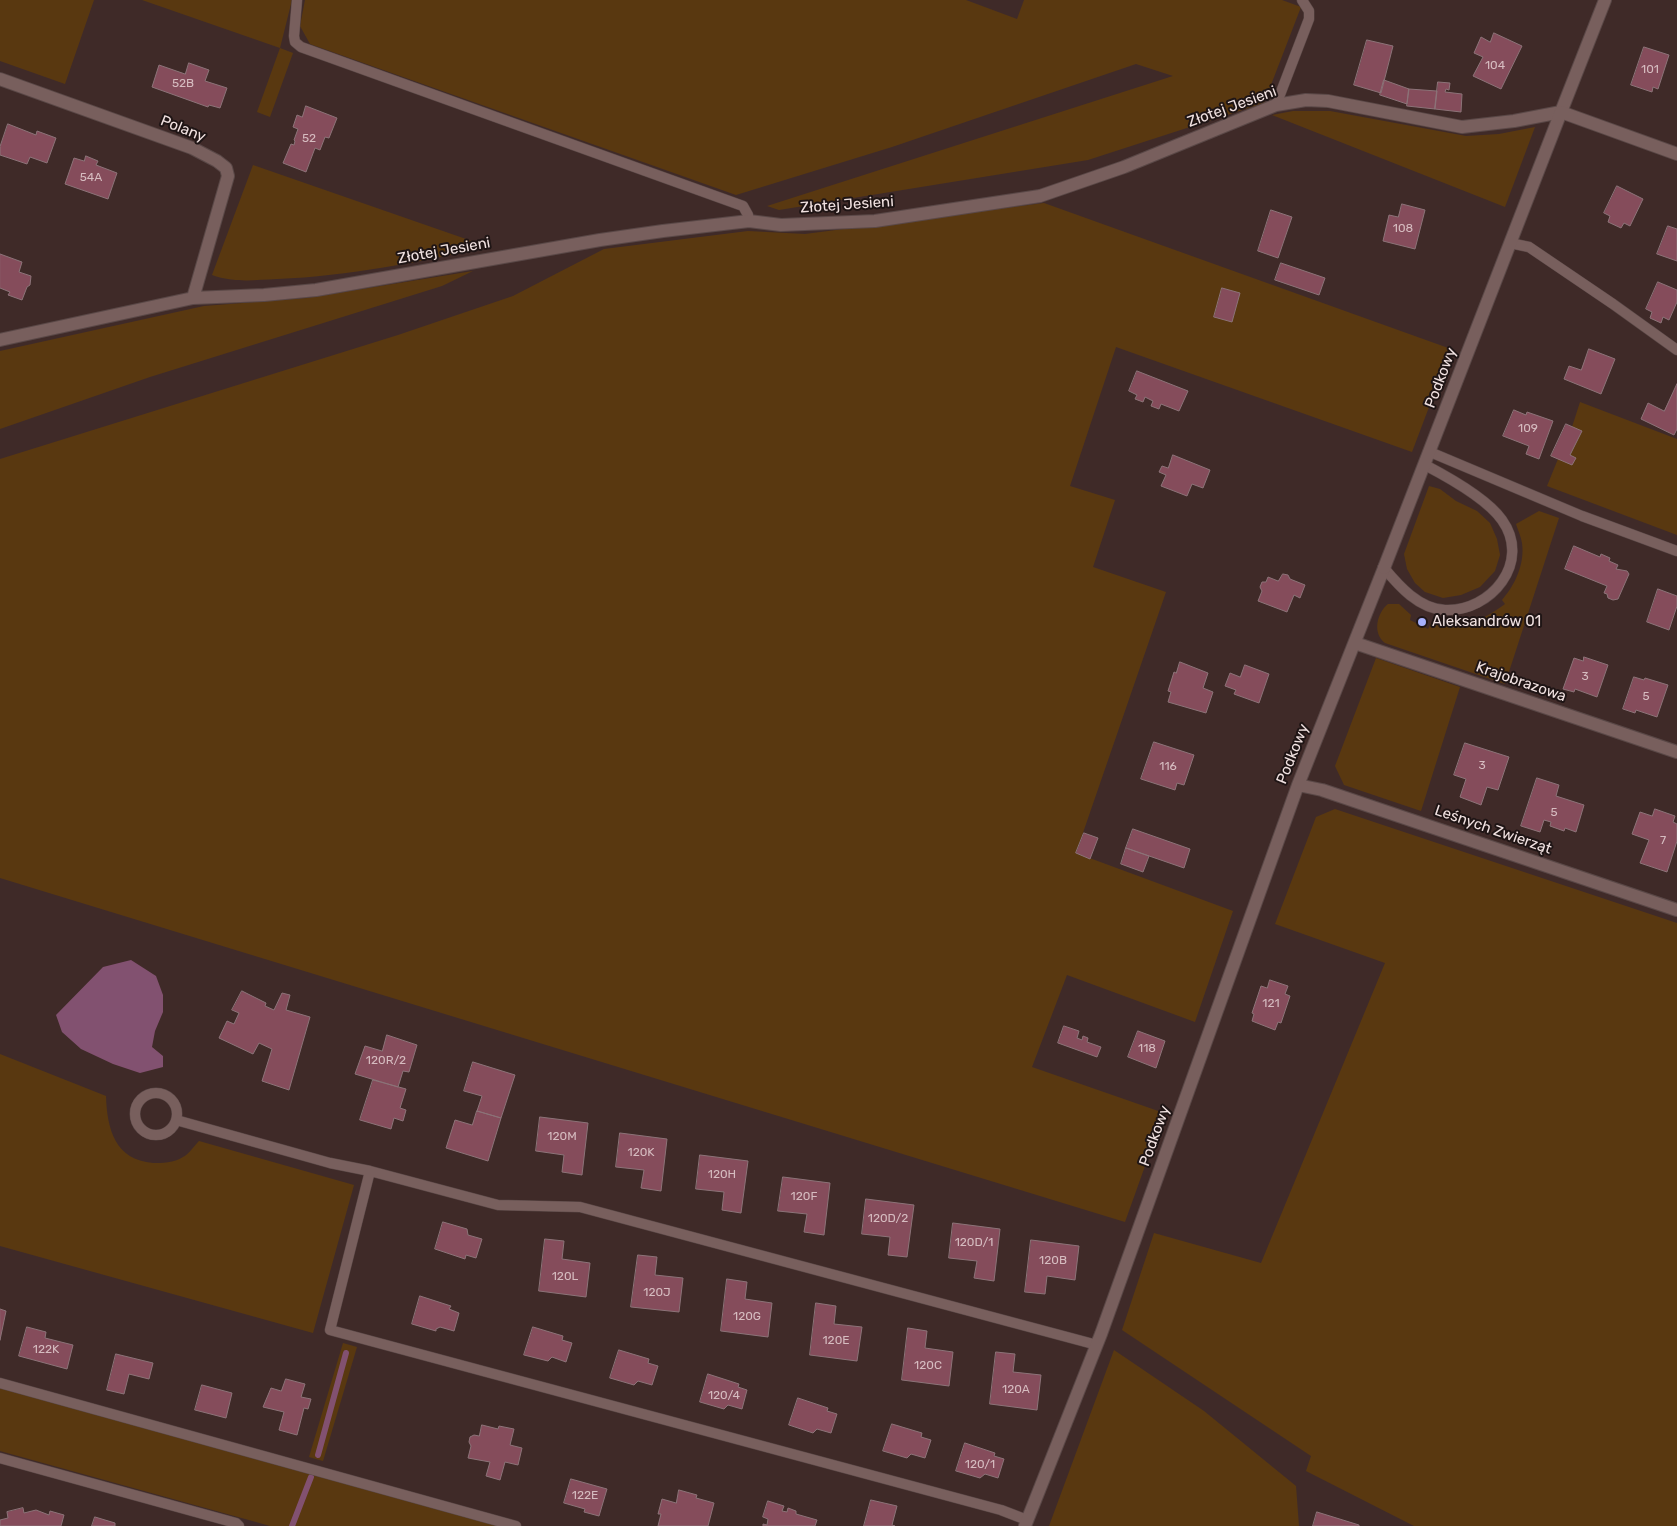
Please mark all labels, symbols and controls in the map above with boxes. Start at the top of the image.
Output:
house number: 104 [1485,59,1505,73]
house number: 101 [1641,63,1659,77]
house number: 52B [172,77,194,91]
street label: Złotej Jesieni [1185,83,1279,131]
street label: Polany [158,112,208,146]
house number: 52 [302,132,316,146]
house number: 54A [80,171,102,185]
street label: Złotej Jesieni [800,193,894,217]
house number: 108 [1393,222,1413,236]
street label: Złotej Jesieni [396,234,492,268]
street label: Podkowy [1421,345,1461,411]
house number: 109 [1518,422,1538,436]
place label: Aleksandrów 01 [1432,613,1541,631]
marker: Aleksandrów 01 [1416,616,1428,628]
street label: Krajobrazowa [1474,658,1568,706]
house number: 3 [1581,670,1589,684]
house number: 5 [1642,690,1650,704]
street label: Podkowy [1273,721,1313,787]
house number: 3 [1478,759,1486,773]
house number: 116 [1159,760,1177,774]
street label: Leśnych Zwierząt [1432,802,1554,858]
house number: 5 [1550,806,1558,820]
house number: 7 [1660,834,1666,848]
house number: 121 [1262,997,1280,1011]
house number: 118 [1138,1042,1156,1056]
house number: 120R/2 [366,1054,406,1068]
street label: Podkowy [1136,1103,1174,1169]
house number: 120M [547,1130,577,1144]
house number: 120K [627,1146,655,1160]
house number: 120H [708,1168,736,1182]
house number: 120F [791,1190,817,1204]
house number: 120D/2 [868,1212,908,1226]
house number: 120D/1 [955,1236,993,1250]
house number: 120B [1039,1254,1067,1268]
house number: 120L [552,1270,578,1284]
house number: 120J [643,1286,671,1300]
house number: 120G [733,1310,761,1324]
house number: 120E [822,1334,850,1348]
house number: 122K [33,1343,59,1357]
house number: 120C [914,1359,942,1373]
house number: 120A [1002,1383,1030,1397]
house number: 120/4 [708,1389,740,1403]
house number: 120/1 [965,1458,995,1472]
house number: 122E [572,1489,598,1503]

